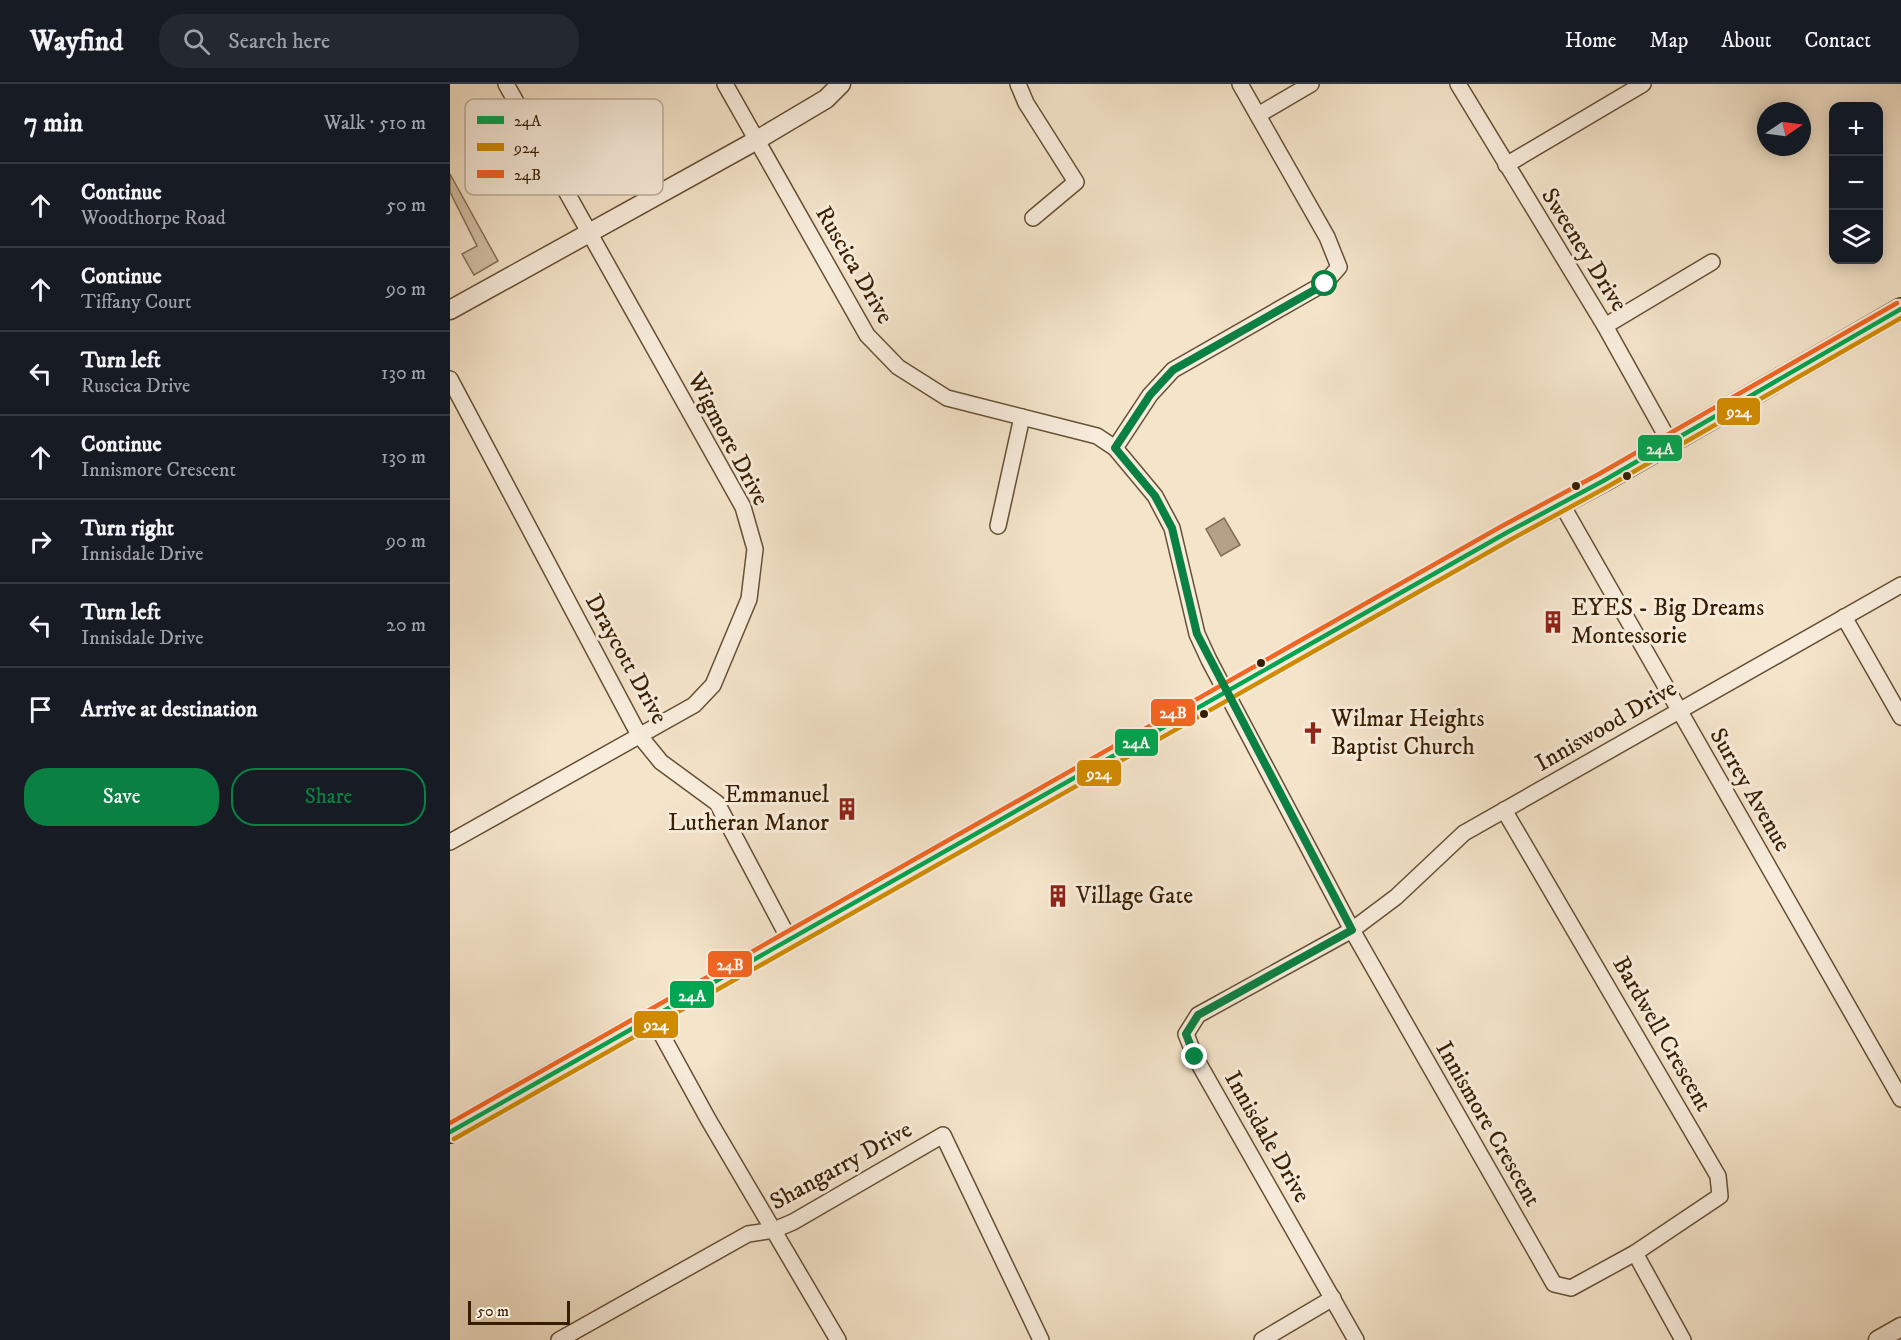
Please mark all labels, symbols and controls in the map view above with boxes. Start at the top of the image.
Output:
search box [159,14,579,68]
text: Wayfind [30,24,123,59]
icon: search [180,25,213,58]
text: Search here [228,28,330,55]
text: Home [1565,28,1617,54]
text: Map [1650,28,1688,54]
text: About [1721,28,1772,54]
text: Contact [1805,28,1871,54]
legend [465,99,663,195]
north arrow [1757,102,1811,156]
map controls [1829,102,1883,264]
button: + [1829,102,1883,156]
text: 7 min [24,107,83,140]
text: Walk · 510 m [324,111,426,136]
text: 24A [514,111,542,131]
text: 924 [513,138,540,158]
button: − [1829,156,1883,210]
text: 24B [514,165,541,185]
text: Continue [81,179,162,206]
street label: Sweeney Drive [1534,183,1634,317]
icon: ahead [24,189,57,222]
text: 50 m [386,193,426,218]
street label: Ruscica Drive [808,201,900,329]
text: Woodthorpe Road [81,206,226,231]
button: layers [1829,210,1883,264]
text: Continue [81,263,162,290]
route start [1311,270,1337,296]
icon: ahead [24,273,57,306]
text: 90 m [386,277,426,302]
text: Tiffany Court [81,290,191,315]
text: Turn left [81,347,161,374]
icon: left [24,357,57,390]
text: 130 m [381,361,426,386]
street label: Wigmore Drive [680,366,776,511]
text: Ruscica Drive [81,374,190,399]
line badge: 924 [1716,397,1761,426]
text: 924 [1725,402,1752,422]
text: Continue [81,431,162,458]
line badge: 24A [1637,434,1683,462]
text: 24A [1646,439,1674,459]
icon: ahead [24,441,57,474]
text: 130 m [381,445,426,470]
text: Innismore Crescent [81,458,236,483]
unlabelled marker [1621,470,1633,482]
unlabelled marker [1570,480,1582,492]
text: Turn right [81,515,174,542]
icon: right [24,525,57,558]
text: 90 m [386,529,426,554]
text: Innisdale Drive [81,542,204,567]
street label: Draycott Drive [578,589,674,729]
place label: EYES - Big Dreams Montessorie [1571,593,1764,651]
text: Turn left [81,599,161,626]
icon: left [24,609,57,642]
building icon: EYES - Big Dreams Montessorie [1540,609,1566,635]
text: 20 m [386,613,426,638]
text: Innisdale Drive [81,626,204,651]
unlabelled marker [1255,657,1267,669]
street label: Inniswood Drive [1530,673,1682,779]
icon: arrive [24,693,57,726]
text: Arrive at destination [81,696,258,723]
line badge: 24B [1150,698,1196,727]
text: 24B [1159,703,1187,723]
place label: Wilmar Heights Baptist Church [1330,704,1484,762]
unlabelled marker [1198,708,1210,720]
church icon: Wilmar Heights Baptist Church [1300,720,1326,746]
street label: Surrey Avenue [1703,723,1797,857]
line badge: 24A [1114,728,1159,757]
text: 24A [1122,733,1150,753]
line badge: 924 [1076,759,1122,787]
text: 924 [1085,764,1112,784]
button: Save [24,768,219,826]
button: Share [231,768,426,826]
place label: Emmanuel Lutheran Manor [668,780,830,838]
building icon: Emmanuel Lutheran Manor [834,796,860,822]
place label: Village Gate [1075,881,1193,911]
building icon: Village Gate [1045,883,1071,909]
line badge: 24B [707,950,753,978]
street label: Bardwell Crescent [1606,951,1719,1117]
text: 24B [716,955,744,975]
line badge: 24A [669,980,715,1009]
text: 24A [678,986,706,1006]
line badge: 924 [633,1010,679,1039]
text: 924 [642,1015,669,1035]
street label: Innismore Crescent [1429,1036,1548,1212]
route end [1181,1043,1207,1069]
street label: Innisdale Drive [1217,1066,1317,1208]
street label: Shangarry Drive [765,1115,917,1217]
scale bar [468,1298,570,1326]
text: 50 m [477,1301,509,1321]

